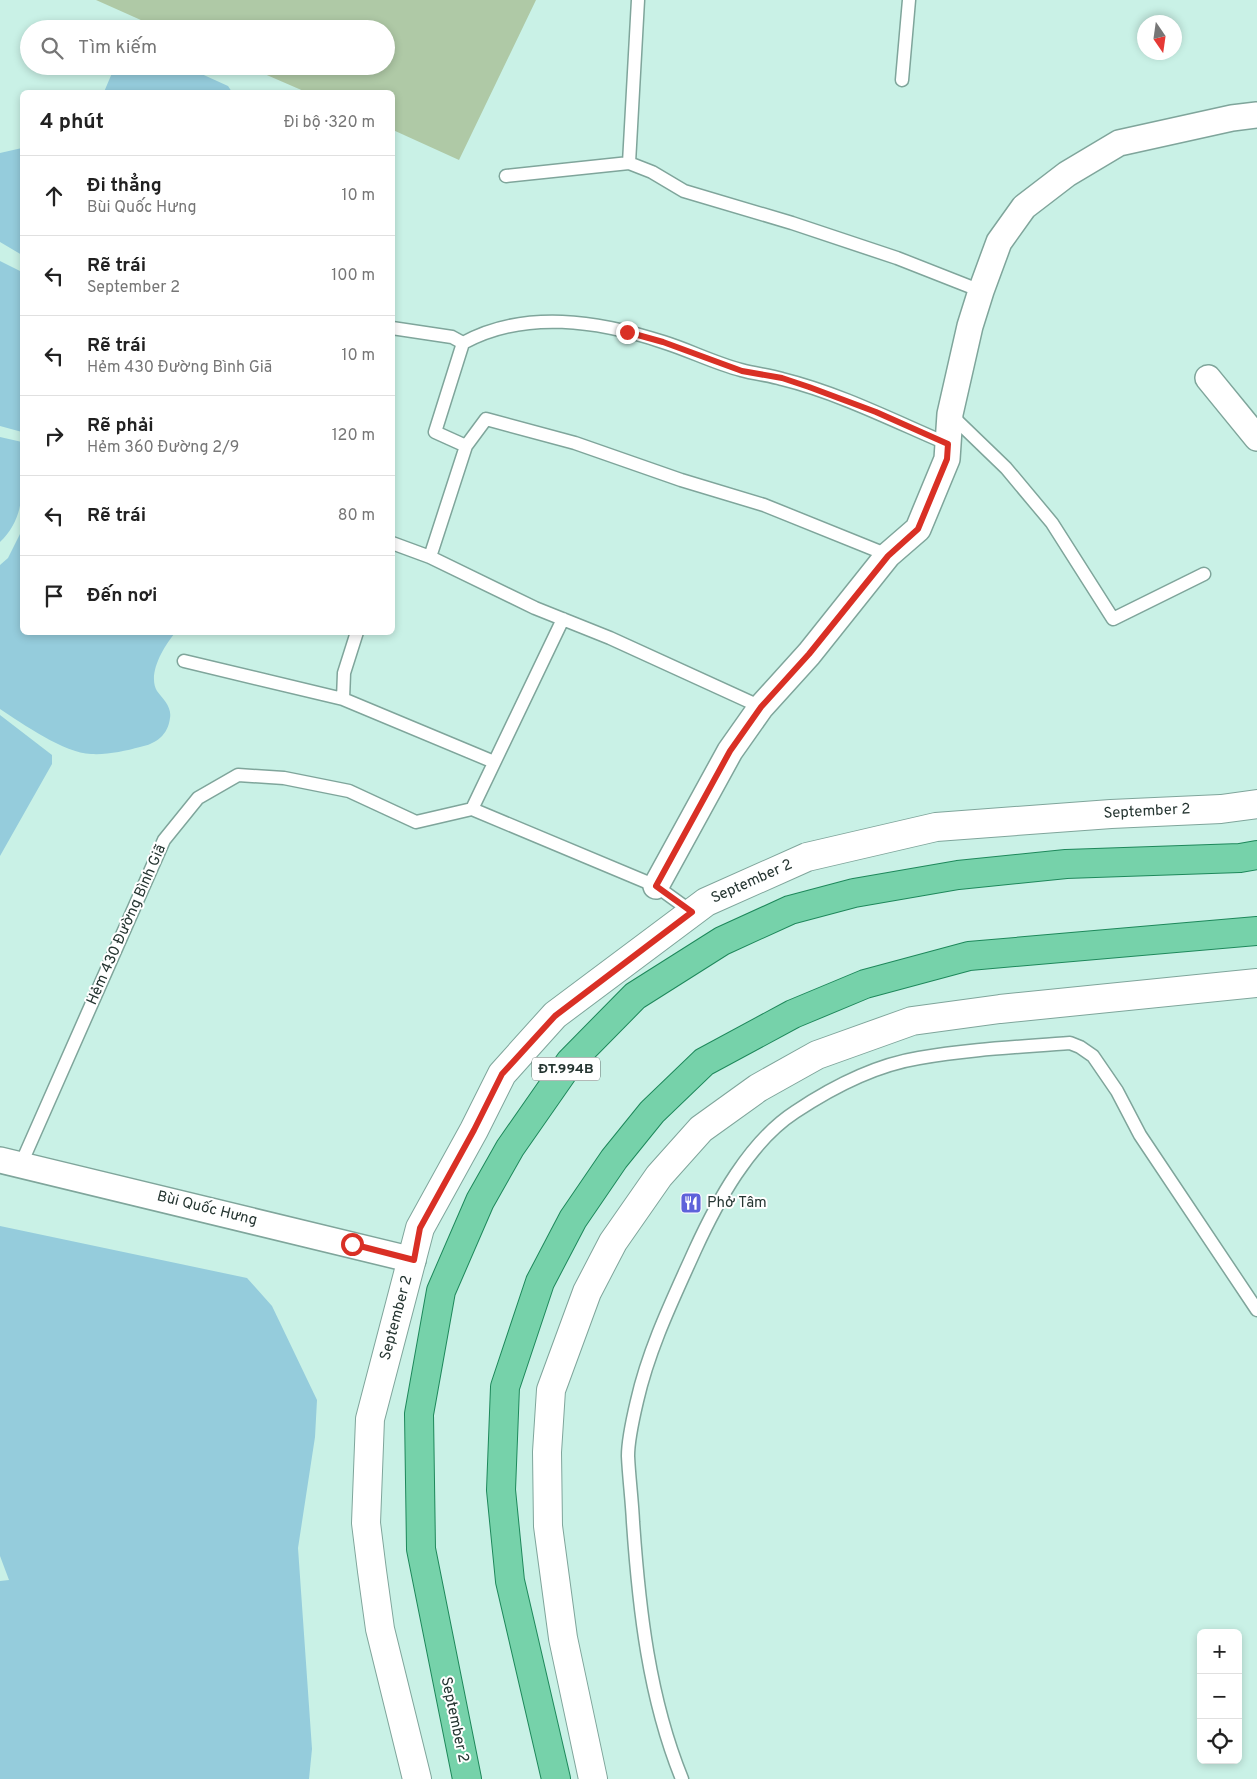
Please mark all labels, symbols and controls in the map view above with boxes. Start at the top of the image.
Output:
north arrow [1137,15,1182,60]
search box [20,20,395,75]
icon: search [38,34,66,62]
text: Tìm kiếm [78,36,157,60]
text: 4 phút [40,109,104,136]
text: Đi bộ · 320 m [284,113,375,133]
text: Đi thẳng [87,174,162,198]
icon: ahead [40,182,68,210]
text: 10 m [341,186,375,206]
text: Bùi Quốc Hưng [87,198,197,218]
text: Rẽ trái [87,254,146,278]
icon: left [40,262,68,290]
text: 100 m [331,266,375,286]
text: September 2 [87,278,180,298]
route end [616,321,639,344]
text: Rẽ trái [87,334,146,358]
icon: left [40,342,68,370]
text: 10 m [341,346,375,366]
text: Hẻm 430 Đường Bình Giã [87,358,272,378]
text: Rẽ phải [87,414,154,438]
icon: right [40,422,68,450]
text: 120 m [332,426,375,446]
text: Hẻm 360 Đường 2/9 [87,438,239,458]
icon: left [40,502,68,530]
text: Rẽ trái [87,504,146,528]
text: 80 m [338,506,375,526]
icon: arrive [40,582,68,610]
text: Đến nơi [87,584,157,608]
street label: September 2 [1103,800,1191,824]
street label: Hẻm 430 Đường Bình Giã [83,842,171,1008]
street label: September 2 [708,856,796,908]
road number: ĐT.994B [532,1058,600,1080]
street label: Bùi Quốc Hưng [155,1186,259,1231]
restaurant icon: Phở Tâm [679,1191,703,1215]
place label: Phở Tâm [707,1194,767,1213]
route start [341,1233,364,1256]
street label: September 2 [377,1273,417,1363]
map controls [1197,1629,1242,1764]
button: + [1197,1629,1242,1674]
button: − [1197,1674,1242,1719]
street label: September 2 [436,1675,472,1765]
button: locate [1197,1719,1242,1764]

